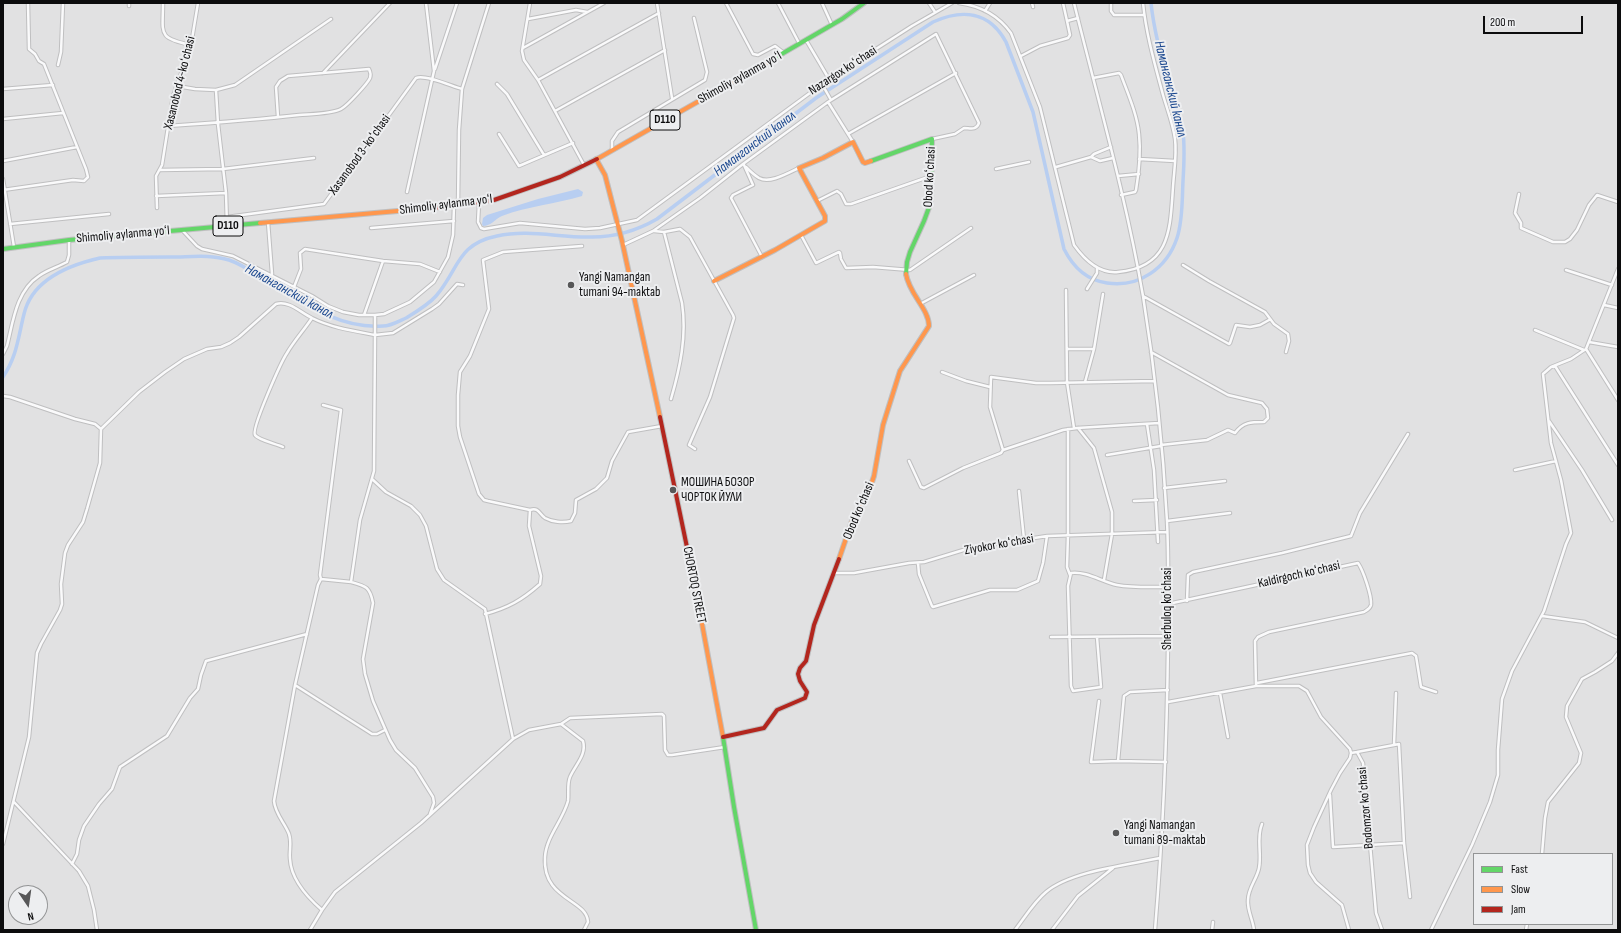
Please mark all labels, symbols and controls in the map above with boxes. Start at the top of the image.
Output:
scale bar [1485,8,1585,34]
text: 200 m [1490,15,1515,30]
street label: Xasanobod 4-koʻchasi [161,35,199,131]
water label: Наманганский канал [1150,39,1190,139]
street label: Nazargox koʻchasi [806,43,880,99]
street label: Shimoliy aylanma yoʻl [695,49,785,107]
water label: Наманганский канал [711,108,799,180]
road number: D110 [650,110,680,130]
street label: Xasanobod 3-koʻchasi [326,112,394,198]
street label: Obod koʻchasi [921,146,939,208]
street label: Shimoliy aylanma yoʻl [399,192,493,218]
road number: D110 [213,216,243,236]
street label: Shimoliy aylanma yoʻl [76,223,170,247]
water label: Наманганский канал [242,261,336,323]
place label: Yangi Namangan tumani 94-maktab [579,270,660,301]
marker: Yangi Namangan tumani 94-maktab [566,280,576,290]
place label: МОШИНА БОЗОР ЧОРТОК ЙУЛИ [681,475,755,506]
street label: Obod koʻchasi [840,480,878,542]
marker: МОШИНА БОЗОР ЧОРТОК ЙУЛИ [668,485,678,495]
street label: Ziyokor koʻchasi [963,531,1035,559]
street label: CHORTOQ STREET [679,545,709,625]
street label: Kaldirgoch koʻchasi [1256,558,1342,592]
street label: Sherbuloq koʻchasi [1160,568,1176,650]
street label: Bodomzor koʻchasi [1355,767,1377,849]
place label: Yangi Namangan tumani 89-maktab [1124,818,1206,849]
marker: Yangi Namangan tumani 89-maktab [1111,828,1121,838]
legend [1473,853,1613,925]
text: Fast [1511,862,1528,877]
text: Slow [1511,882,1530,897]
north arrow [8,885,48,925]
text: Jam [1511,902,1526,917]
text: N [26,909,35,923]

